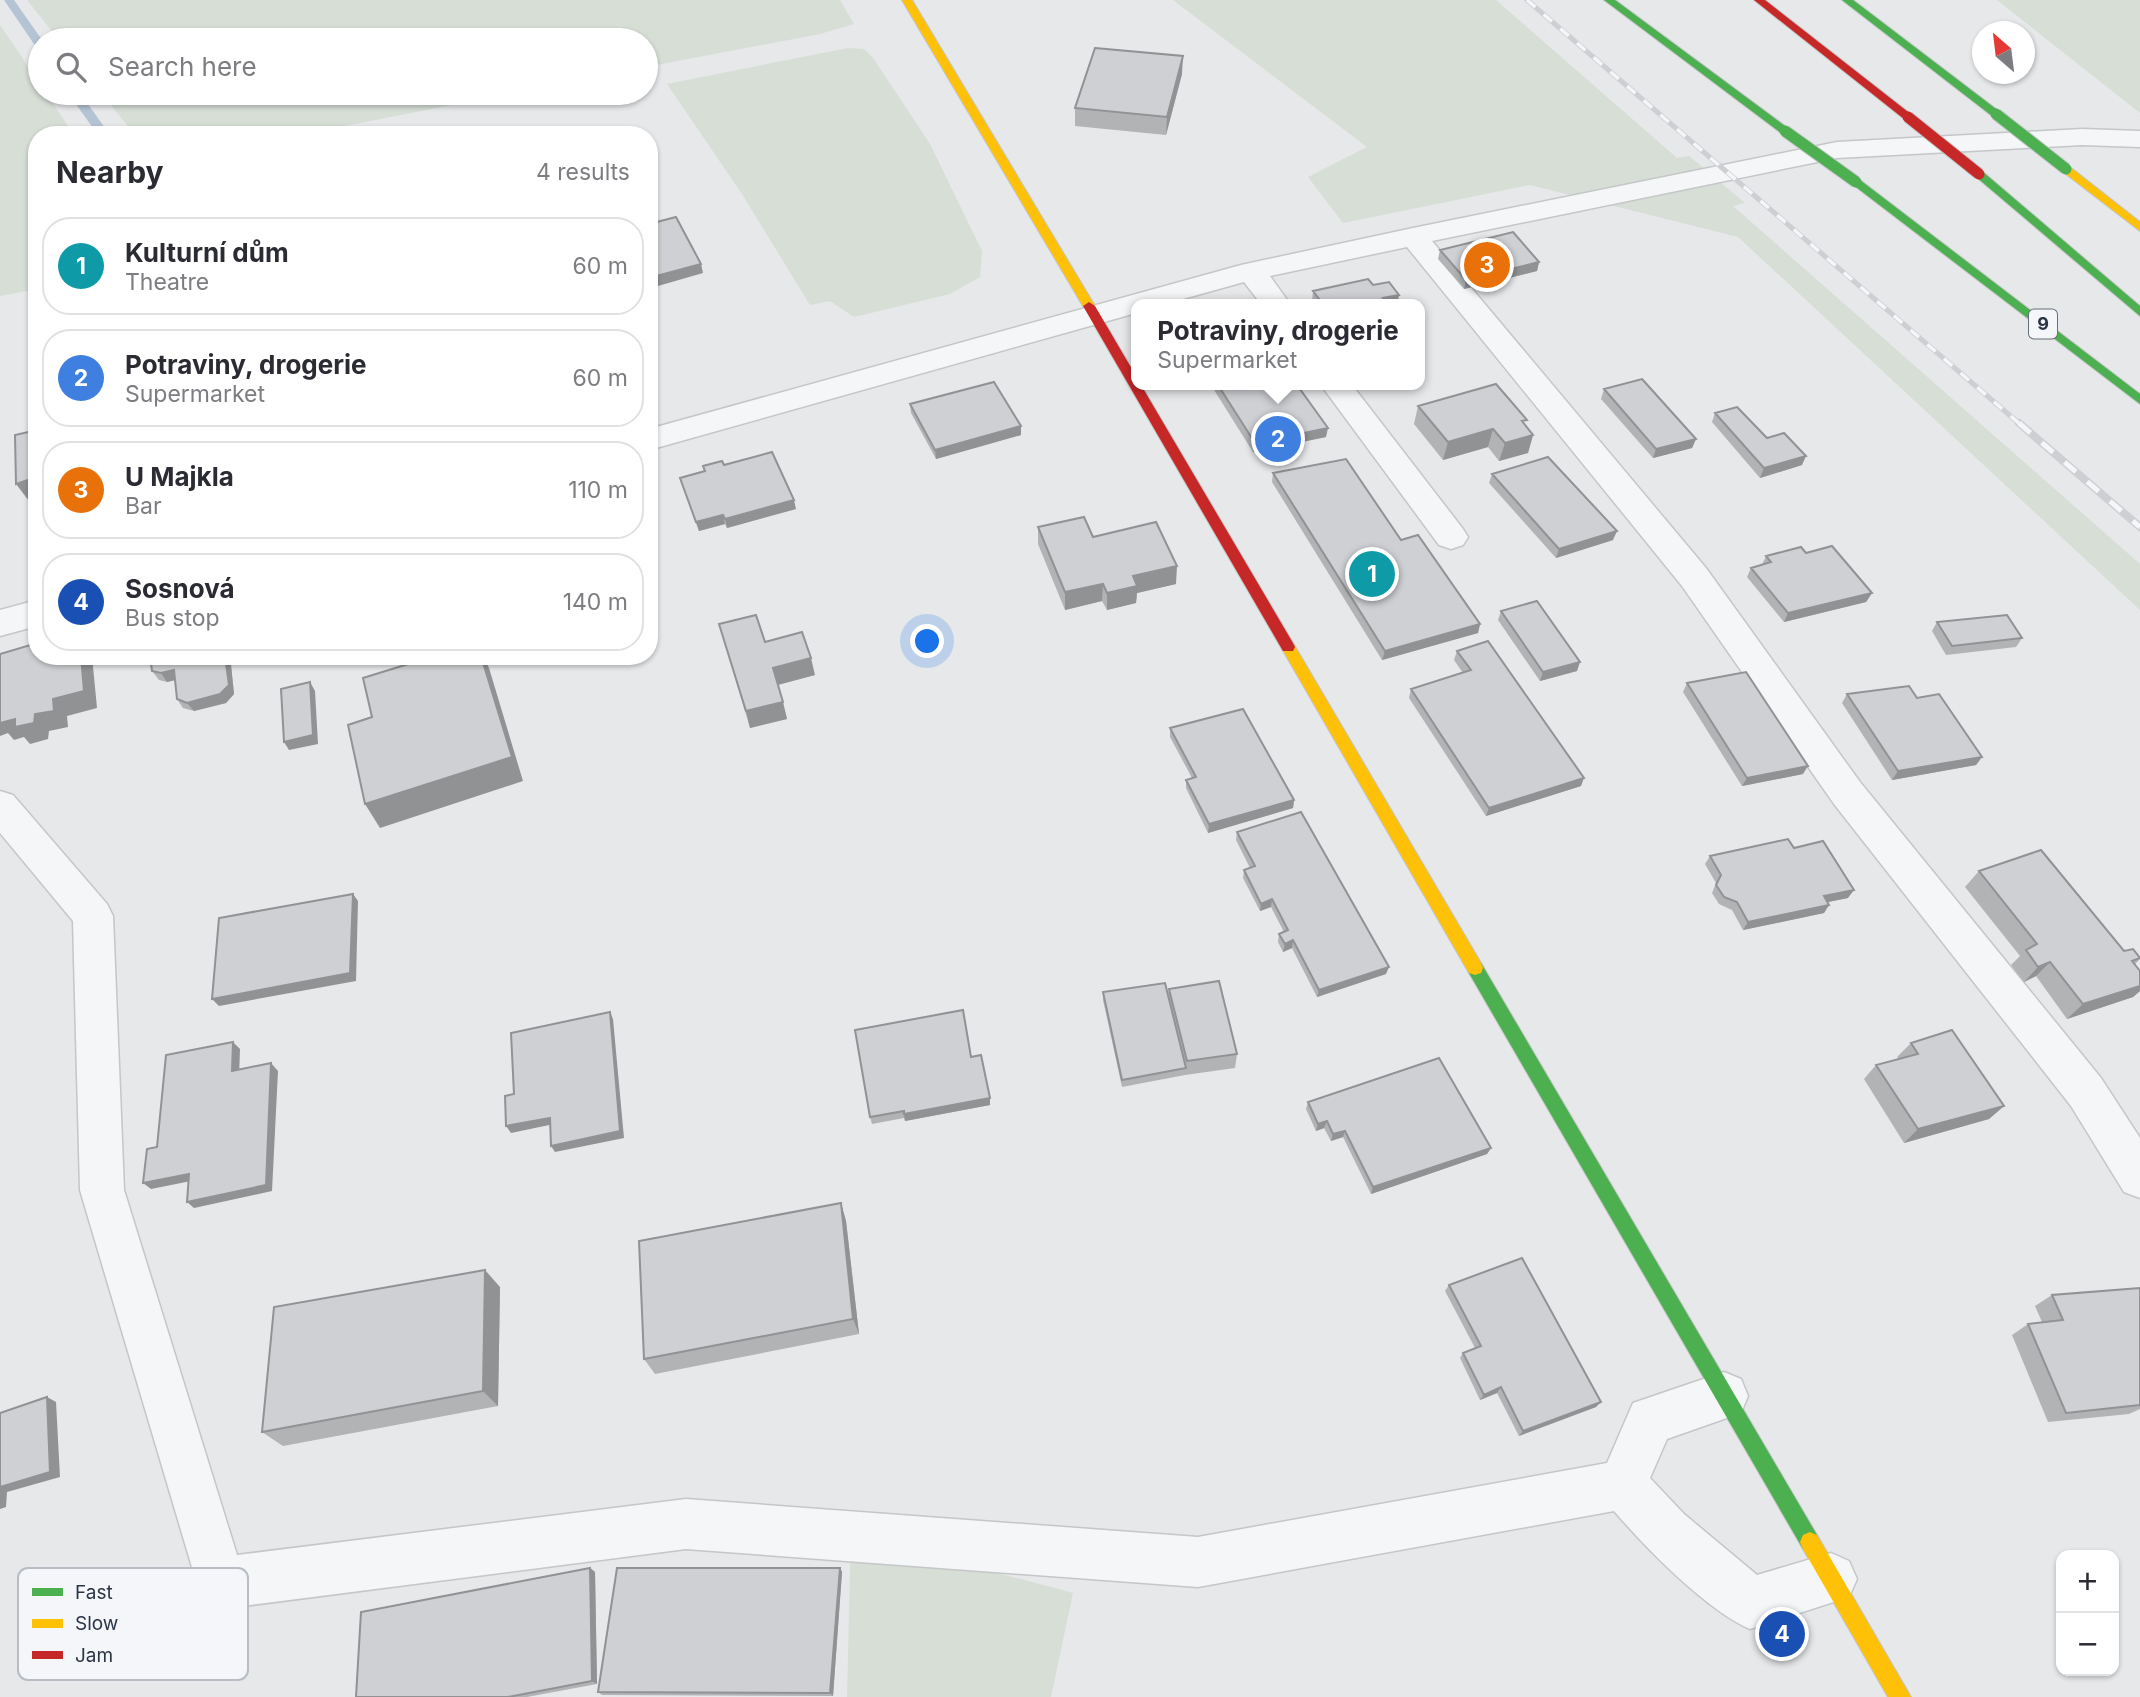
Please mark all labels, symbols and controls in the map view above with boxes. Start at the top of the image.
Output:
north arrow [1972,21,2035,84]
search box [28,28,658,105]
icon: search [52,48,90,86]
text: Search here [108,51,257,82]
text: Nearby [56,154,164,190]
text: 4 results [536,158,630,186]
text: Kulturní dům [125,237,289,268]
pin: 3 [1464,239,1510,291]
text: 1 [76,252,86,280]
text: 60 m [573,252,628,280]
text: Theatre [125,268,209,296]
popup [1131,299,1425,390]
road number: 9 [2029,310,2057,338]
text: Potraviny, drogerie [1157,315,1399,346]
text: Supermarket [1157,346,1297,374]
text: Potraviny, drogerie [125,349,367,380]
text: 2 [74,364,88,392]
text: 60 m [573,364,628,392]
text: Supermarket [125,380,265,408]
pin: 2 [1255,413,1301,465]
text: U Majkla [125,461,234,492]
text: 3 [74,476,88,504]
text: 110 m [568,476,628,504]
text: Bar [125,492,162,520]
pin: 1 [1349,548,1395,600]
text: Sosnová [125,573,235,604]
text: 4 [73,588,89,616]
text: 140 m [563,588,628,616]
text: Bus stop [125,604,220,632]
your location [910,624,944,658]
map controls [2056,1550,2119,1676]
button: + [2056,1550,2119,1613]
legend [18,1568,248,1680]
text: Fast [75,1581,113,1604]
pin: 4 [1759,1608,1805,1660]
text: Slow [75,1612,118,1635]
button: − [2056,1613,2119,1676]
text: Jam [75,1644,113,1667]

